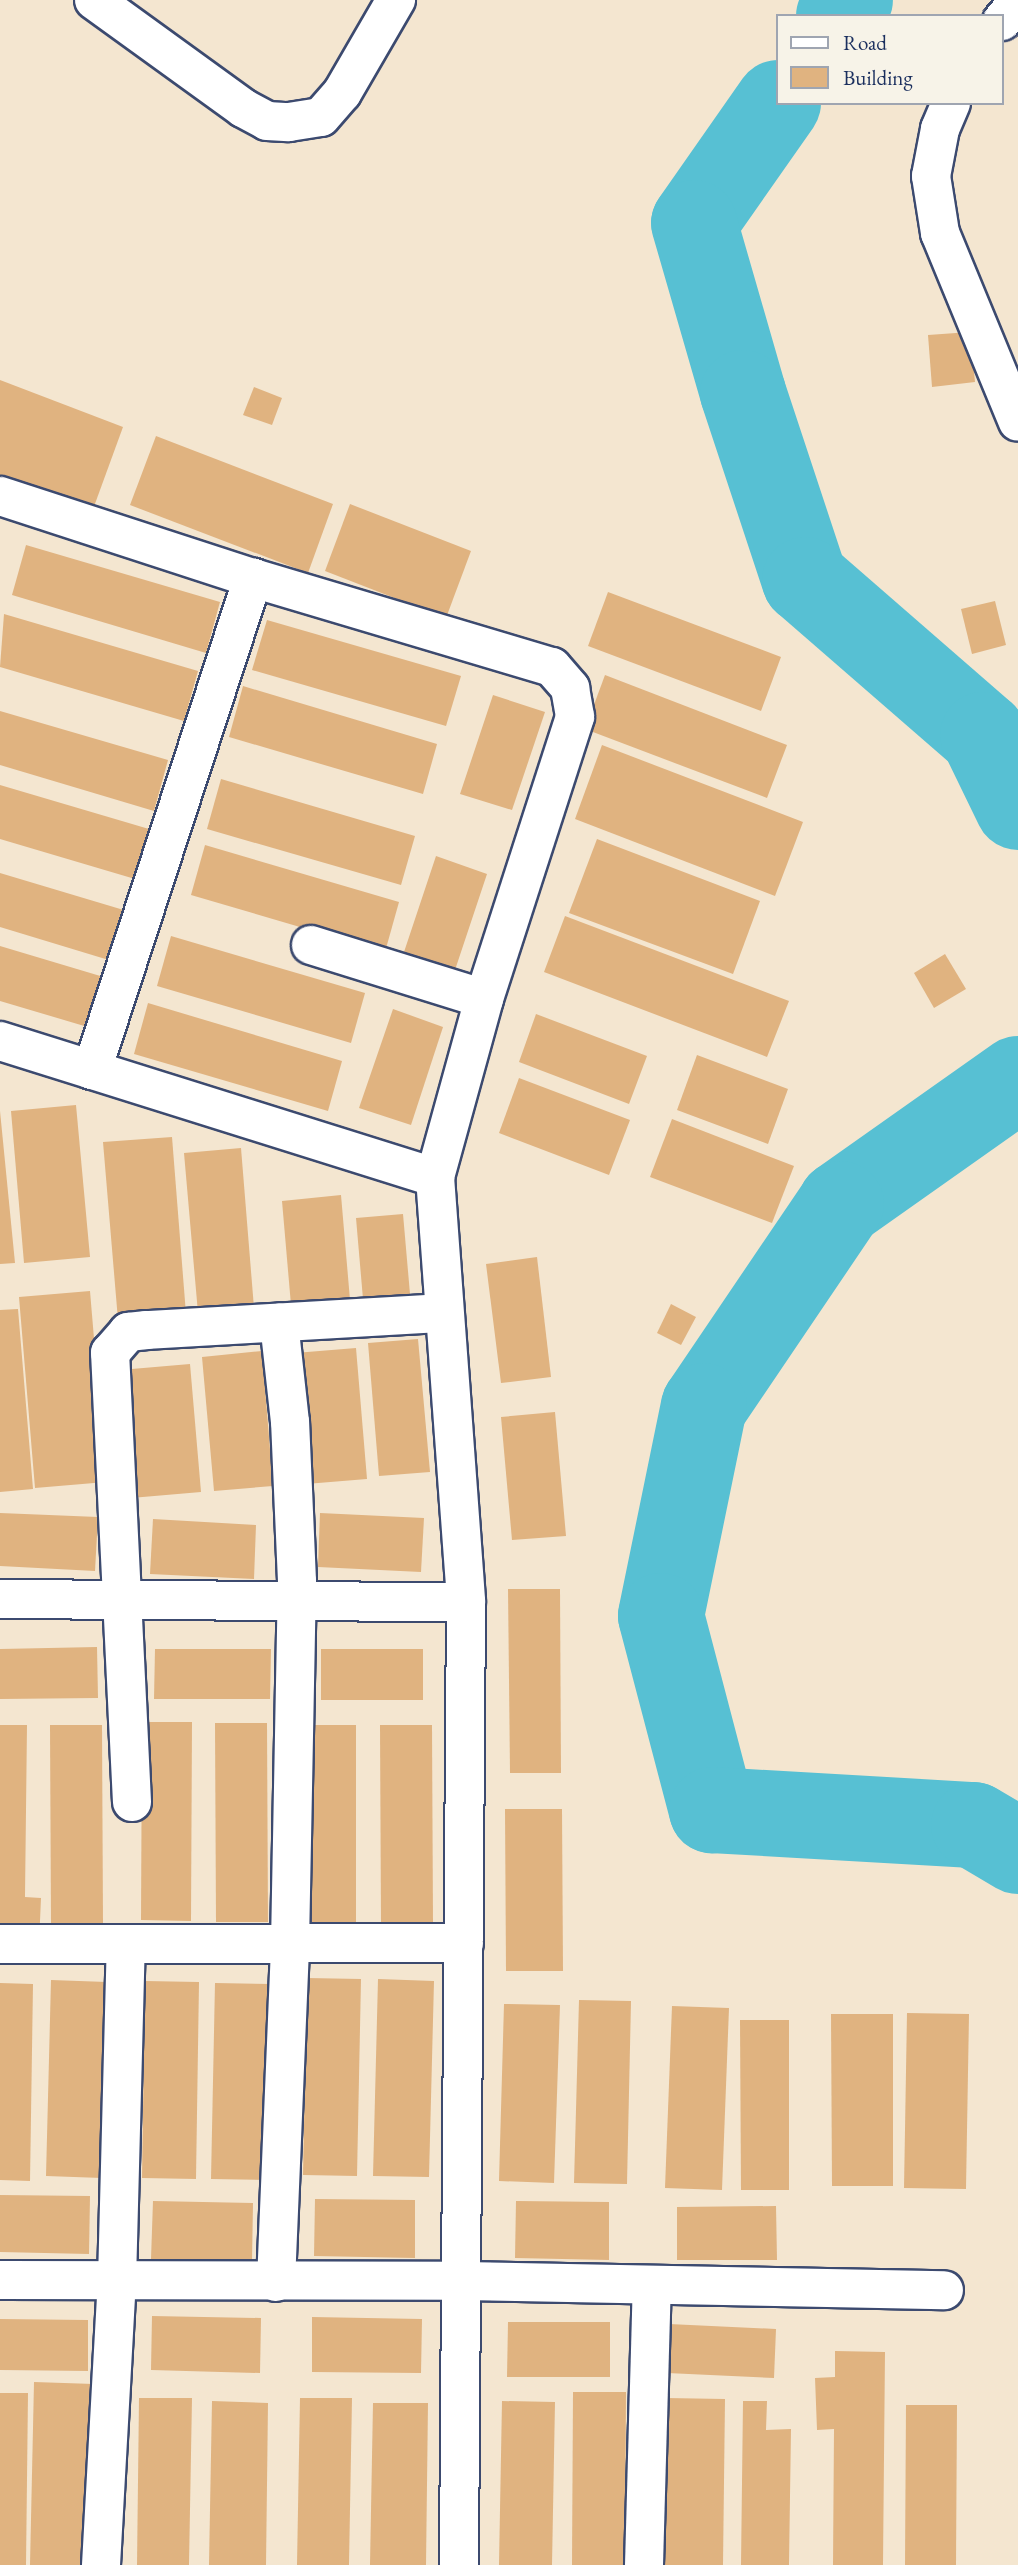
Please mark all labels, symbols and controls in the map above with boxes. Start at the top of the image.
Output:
legend [776,14,1004,105]
text: Road [843,29,887,56]
text: Building [843,64,913,91]

